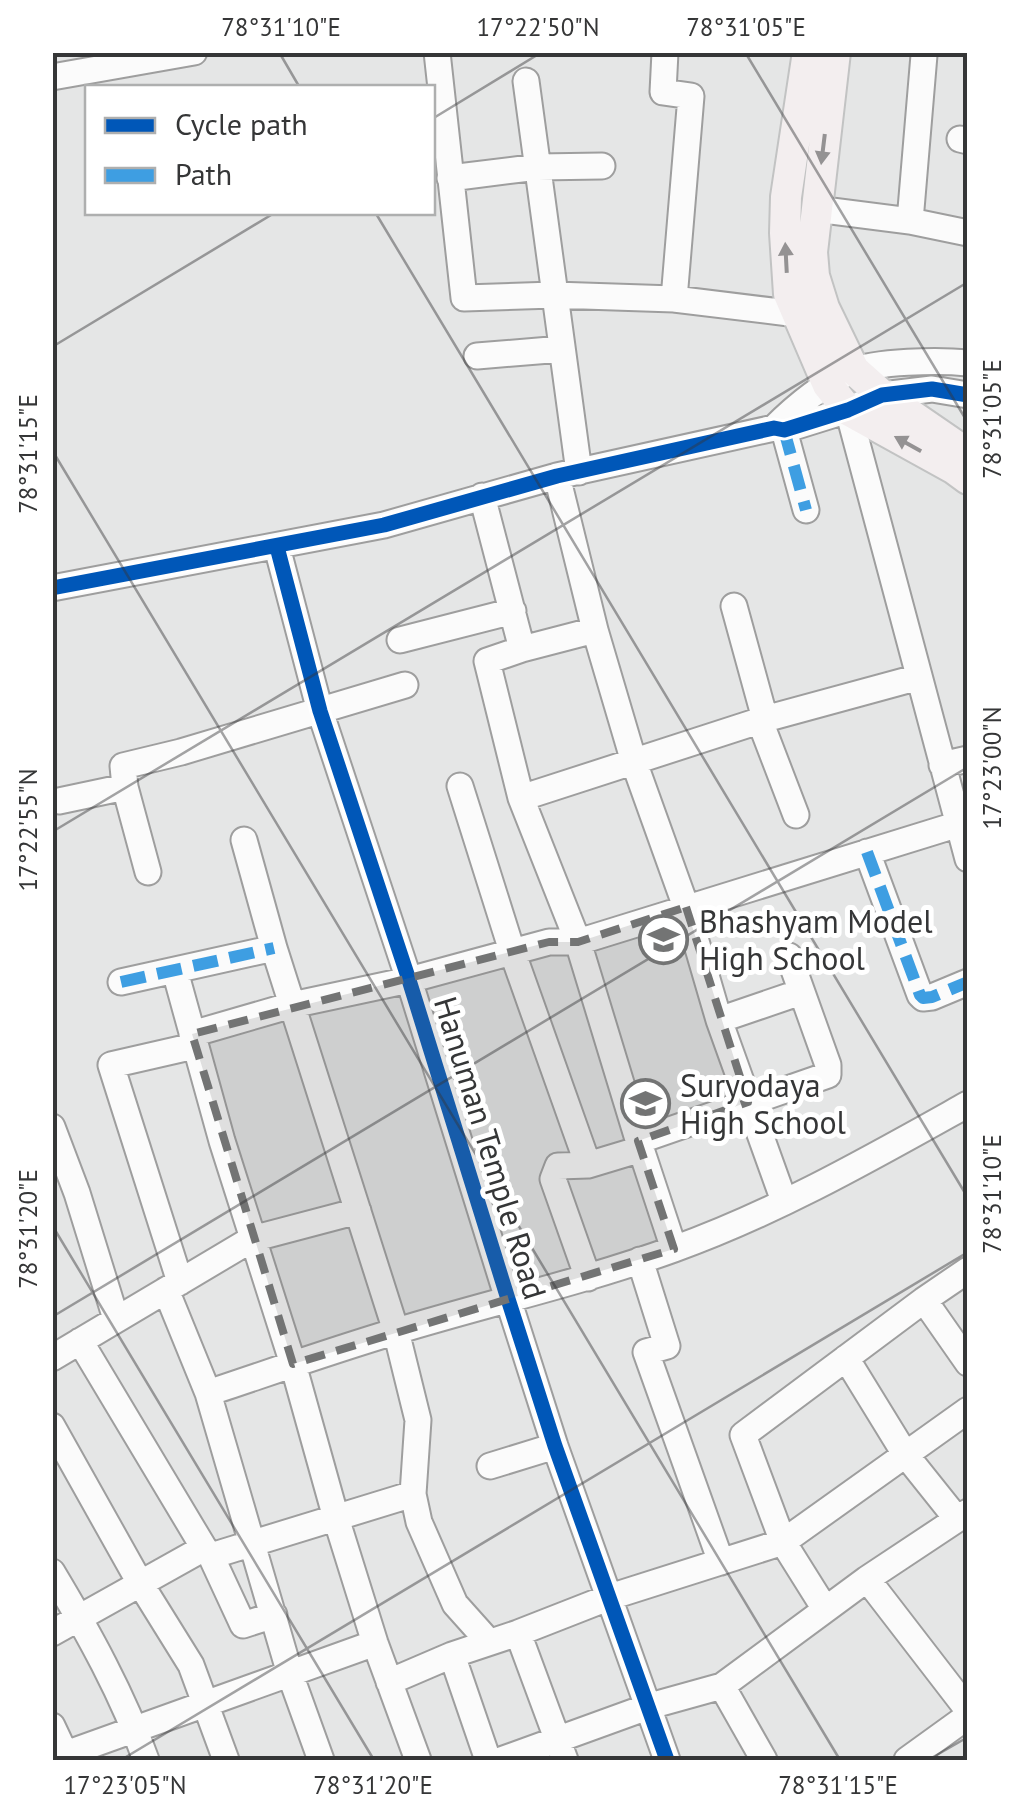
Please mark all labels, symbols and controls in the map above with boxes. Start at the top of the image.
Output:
text: 78°31'10"E [221,11,341,43]
text: 17°22'50"N [476,11,600,43]
text: 78°31'05"E [686,11,806,43]
legend [85,85,435,215]
text: Cycle path [175,104,308,143]
one-way arrow [815,134,831,166]
text: Path [175,154,232,193]
one-way arrow [777,241,793,273]
text: 78°31'05"E [976,359,1008,479]
text: 78°31'15"E [12,394,44,514]
one-way arrow [894,435,923,452]
text: 17°23'00"N [976,706,1008,830]
text: 17°22'55"N [12,768,44,892]
place label: Bhashyam Model High School [699,900,933,979]
school or university icon: Bhashyam Model High School [638,914,690,966]
street label: Hanuman Temple Road [425,991,557,1304]
place label: Suryodaya High School [680,1064,847,1143]
school or university icon: Suryodaya High School [619,1078,671,1130]
text: 78°31'10"E [976,1134,1008,1254]
text: 78°31'20"E [12,1169,44,1289]
text: 17°23'05"N [63,1769,187,1801]
text: 78°31'20"E [313,1769,433,1801]
text: 78°31'15"E [778,1769,898,1801]

